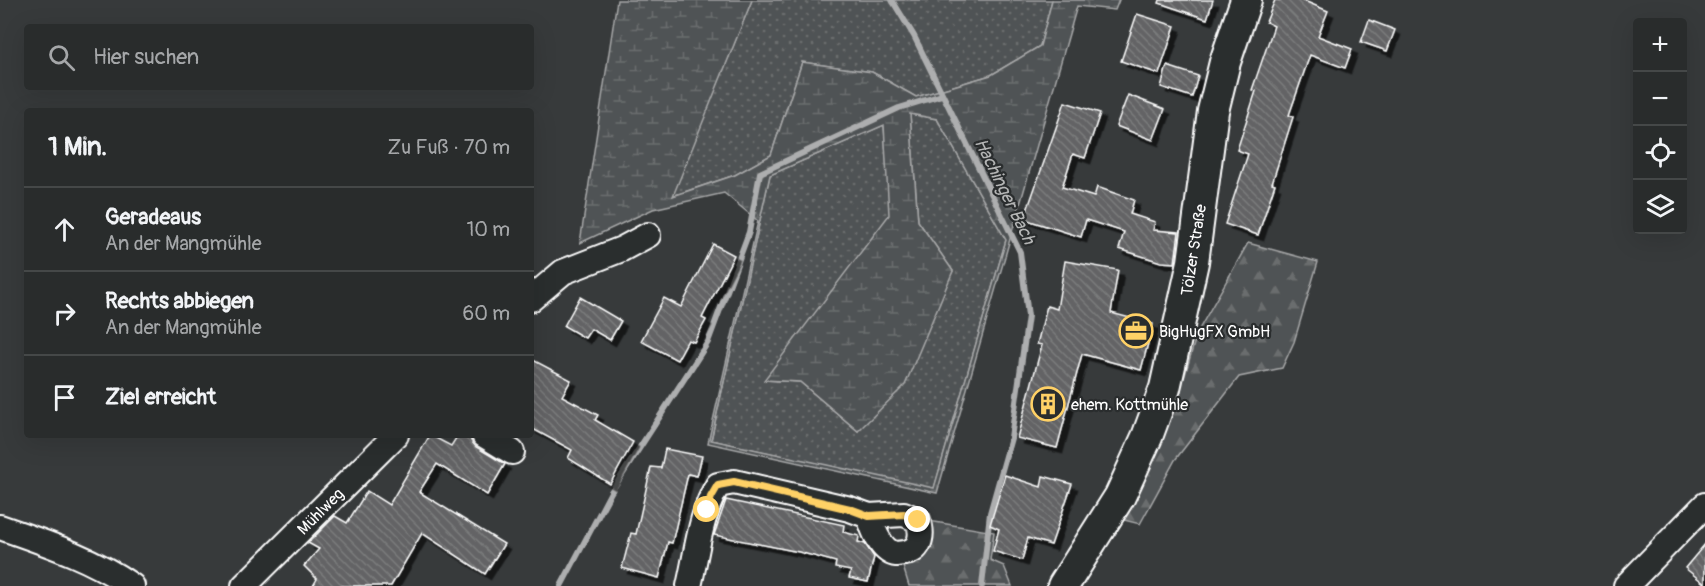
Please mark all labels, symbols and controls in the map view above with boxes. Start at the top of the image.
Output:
map controls [1633,18,1687,234]
button: + [1633,18,1687,72]
search box [24,24,534,90]
icon: search [45,41,78,74]
text: Hier suchen [93,43,199,71]
button: − [1633,72,1687,126]
button: locate [1633,126,1687,180]
text: 1 Min. [48,131,107,163]
water label: Hachinger Bach [969,134,1041,249]
text: Zu Fuß · 70 m [387,135,510,160]
button: layers [1633,180,1687,234]
text: Geradeaus [105,203,201,231]
street label: Tölzer Straße [1177,203,1211,297]
icon: ahead [48,213,81,246]
text: 10 m [466,217,510,242]
text: An der Mangmühle [105,231,262,256]
text: Rechts abbiegen [105,287,254,315]
icon: right [48,297,81,330]
text: 60 m [463,301,510,326]
office icon: BigHugFX GmbH [1118,313,1154,349]
text: An der Mangmühle [105,315,262,340]
place label: BigHugFX GmbH [1159,322,1270,342]
icon: arrive [48,381,81,414]
text: Ziel erreicht [105,383,216,411]
building icon: ehem. Kottmühle [1030,386,1066,422]
place label: ehem. Kottmühle [1071,395,1188,415]
street label: Mühlweg [293,484,348,539]
route start [693,496,719,522]
route end [904,506,930,532]

